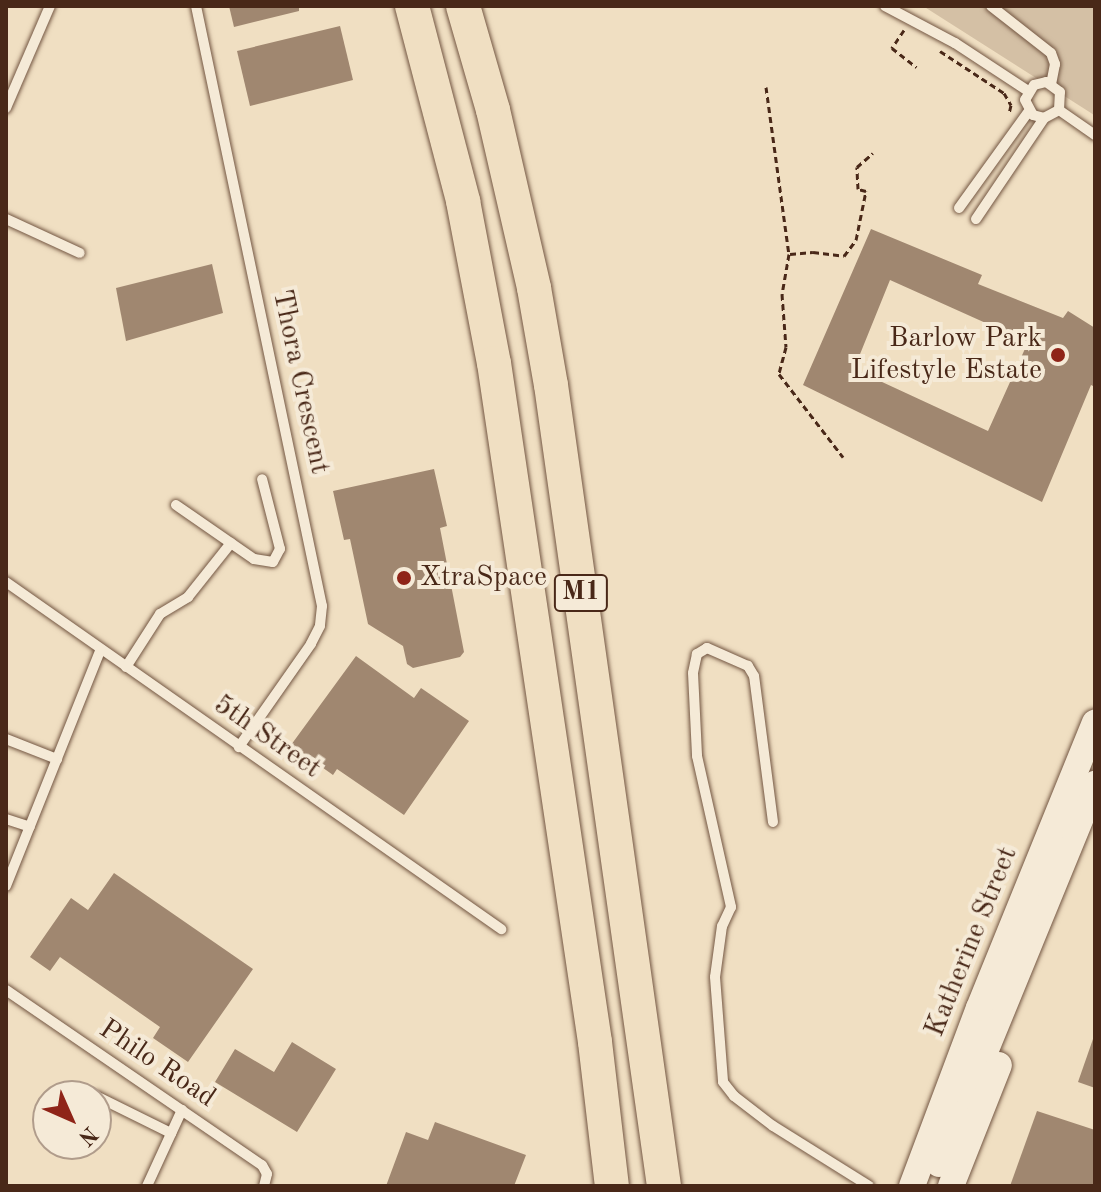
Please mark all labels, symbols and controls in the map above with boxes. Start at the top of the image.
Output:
street label: Thora Crescent [264,287,336,477]
place label: Barlow Park Lifestyle Estate [851,322,1042,388]
marker: Barlow Park Lifestyle Estate [1049,346,1067,364]
place label: XtraSpace [420,561,547,595]
marker: XtraSpace [395,569,413,587]
road number: M1 [553,571,609,615]
street label: 5th Street [207,688,327,786]
street label: Katherine Street [919,842,1025,1042]
street label: Philo Road [92,1013,222,1115]
north arrow [32,1080,112,1160]
text: N [74,1122,101,1149]

